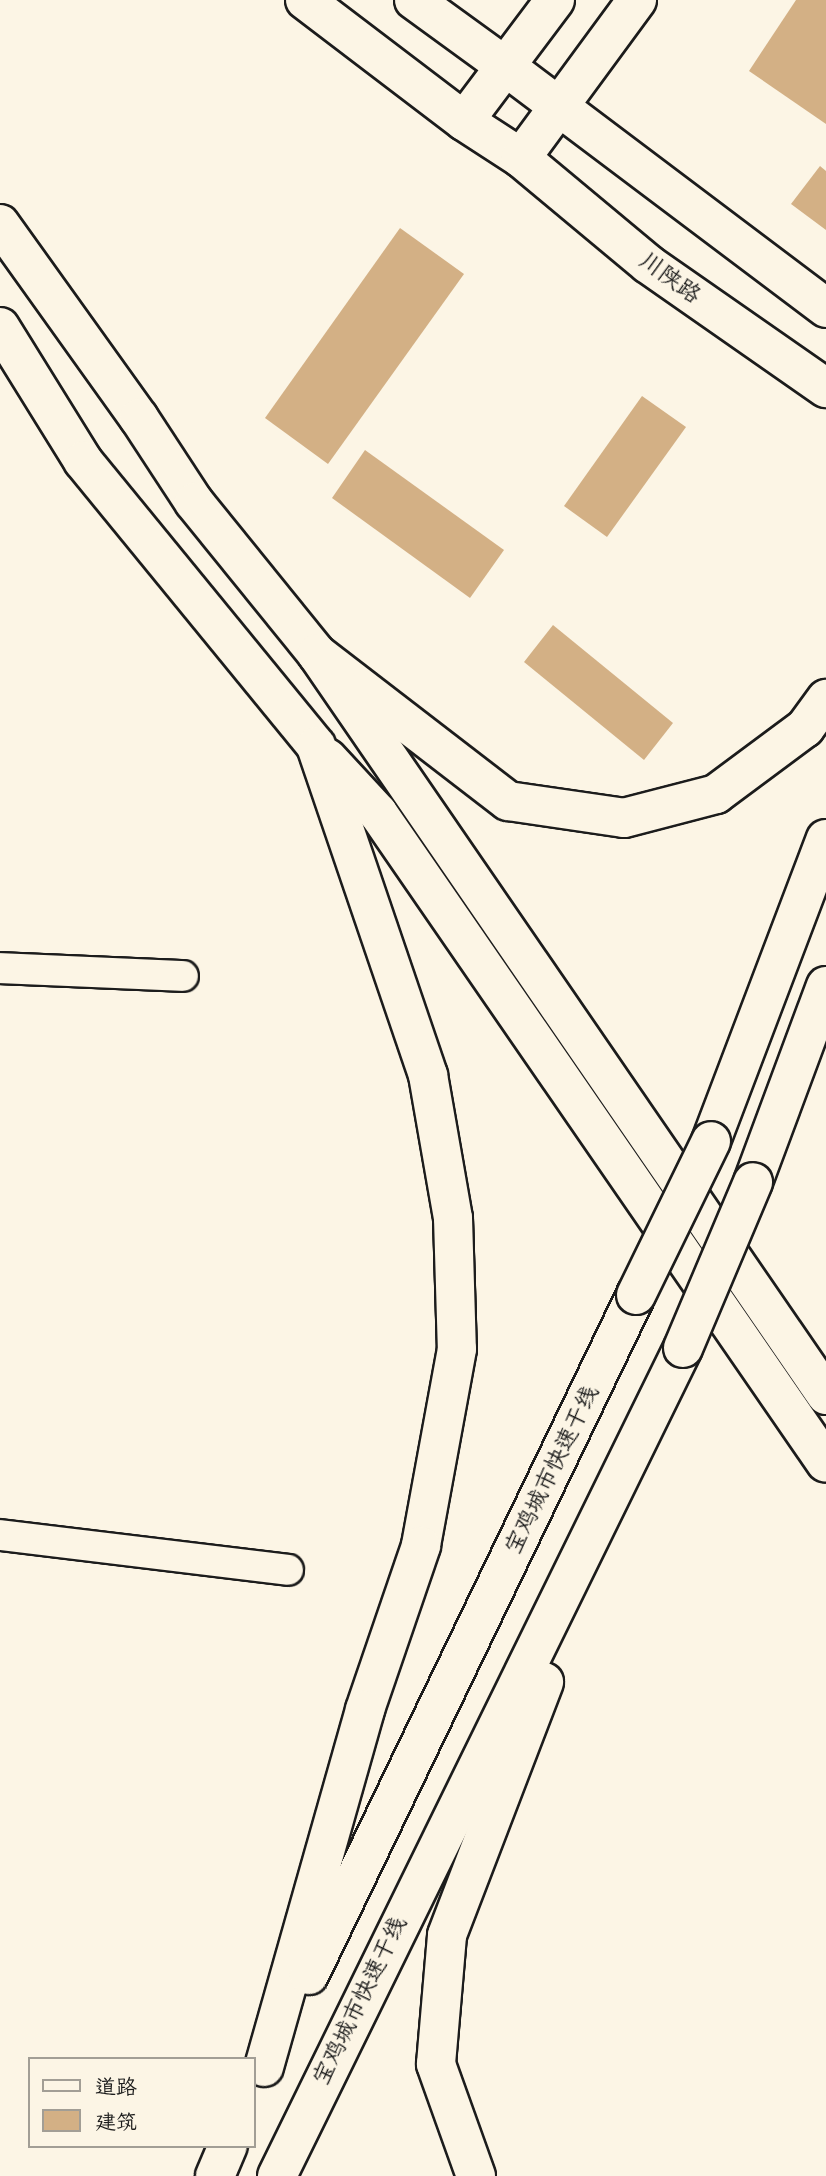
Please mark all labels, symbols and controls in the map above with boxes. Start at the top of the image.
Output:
street label: 川陕路 [634,247,706,309]
street label: 宝鸡城市快速干线 [499,1381,605,1559]
street label: 宝鸡城市快速干线 [307,1912,413,2090]
legend [28,2057,256,2148]
text: 道路 [95,2075,137,2099]
text: 建筑 [95,2110,137,2134]

